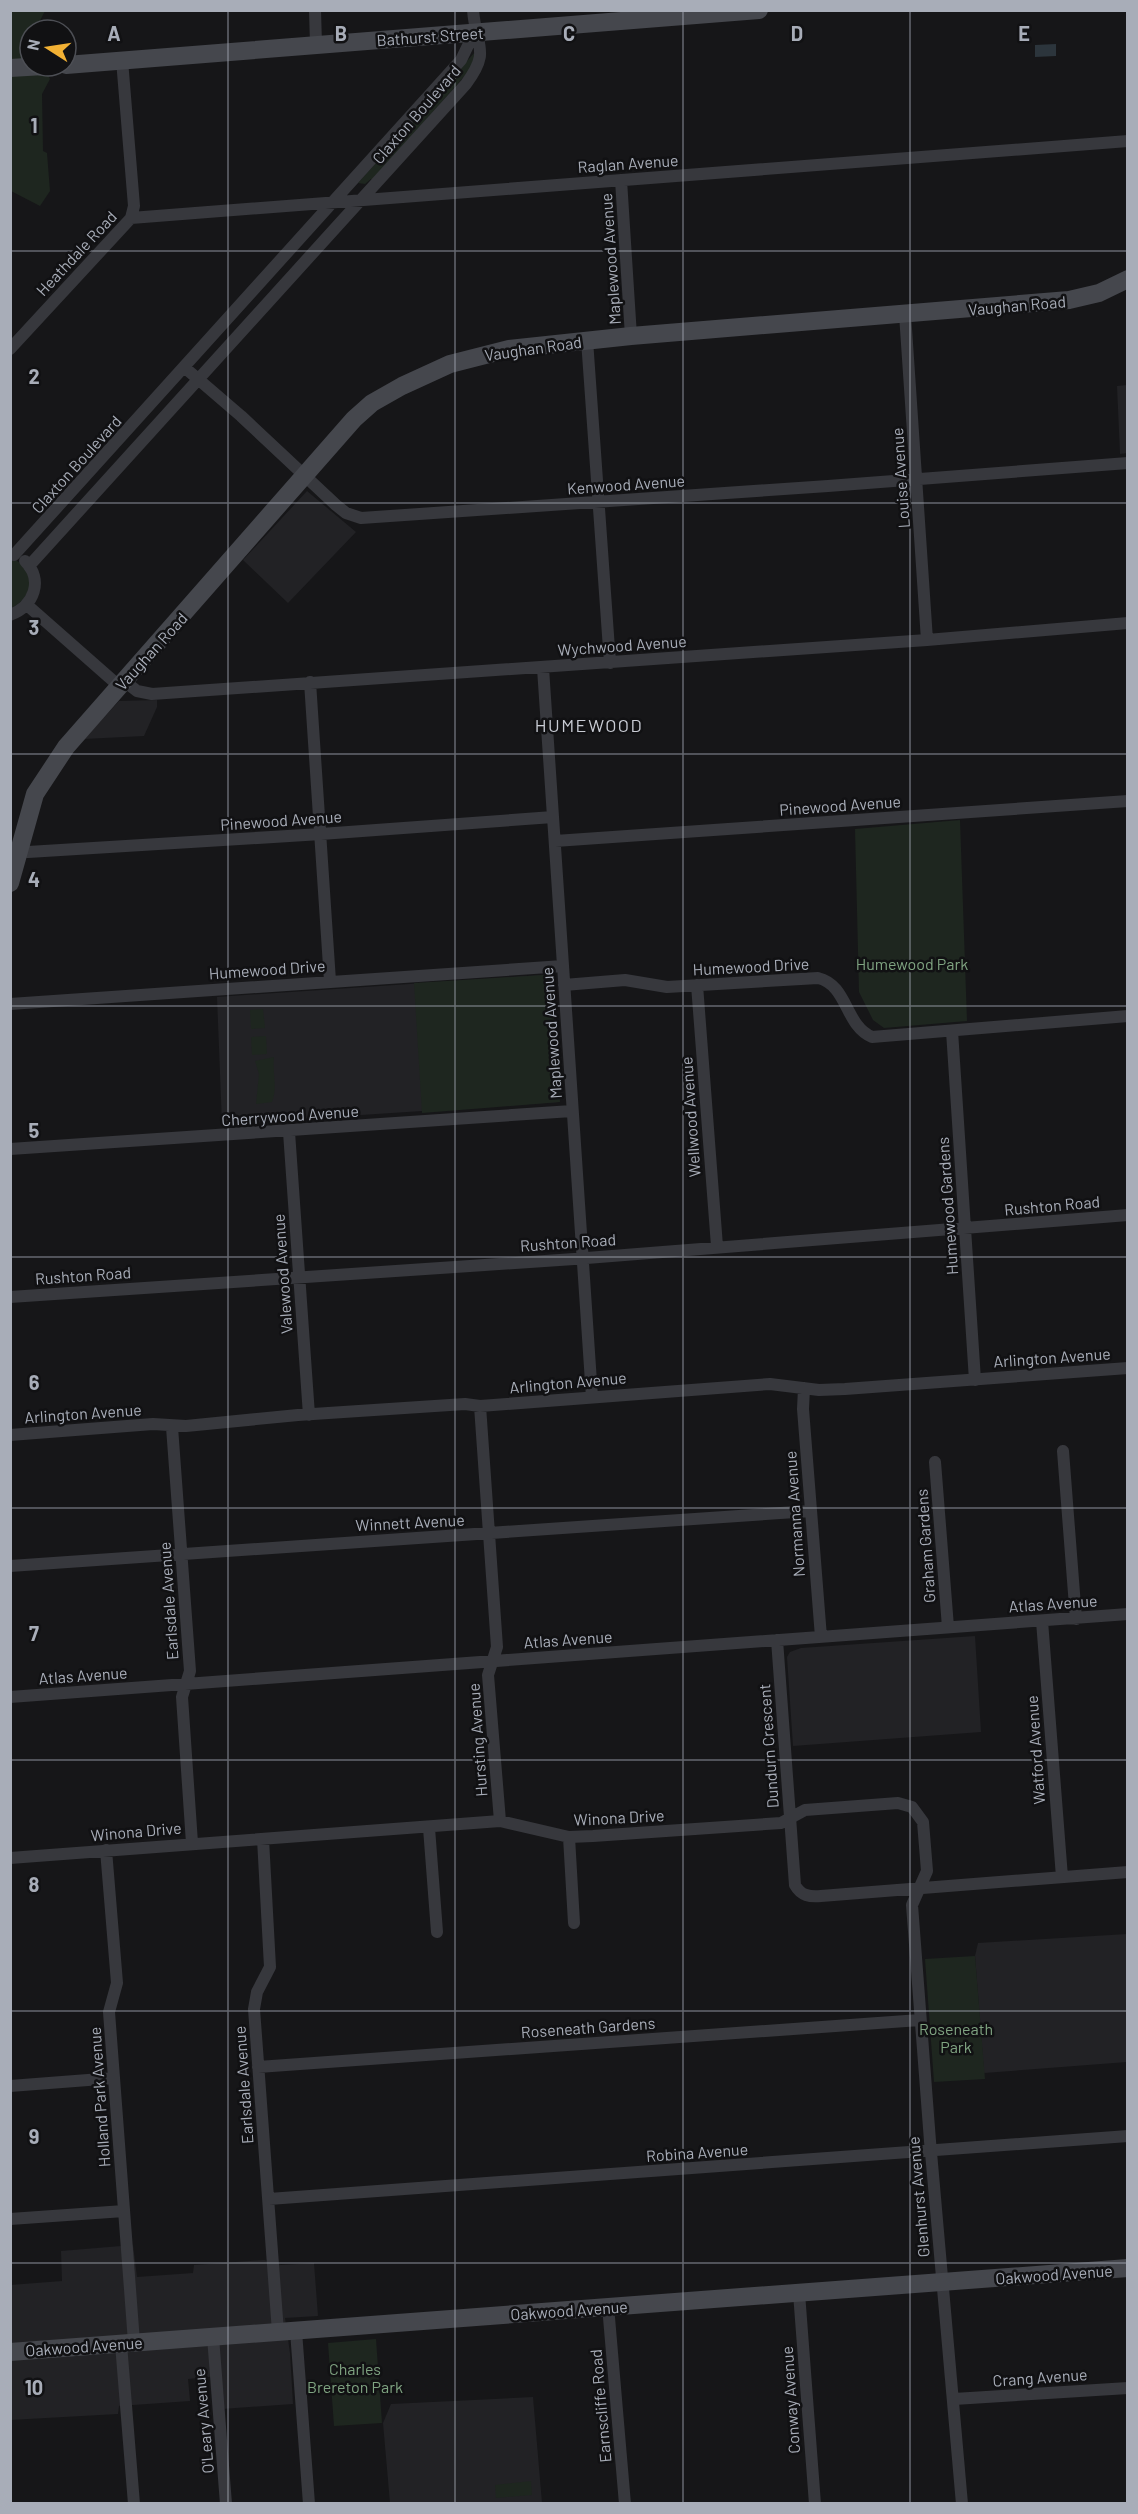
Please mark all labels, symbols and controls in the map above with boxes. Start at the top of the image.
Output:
north arrow [18,18,78,78]
text: A [107,21,121,45]
text: B [335,21,347,45]
text: C [563,21,575,45]
text: D [791,21,803,45]
text: E [1018,21,1030,45]
street label: Bathurst Street [376,23,484,49]
text: N [22,38,43,52]
street label: Claxton Boulevard [368,61,464,167]
text: 1 [30,113,38,137]
street label: Raglan Avenue [577,150,679,176]
street label: Maplewood Avenue [596,193,624,325]
street label: Heathdale Road [32,207,120,299]
street label: Vaughan Road [967,291,1067,319]
street label: Vaughan Road [483,332,583,364]
text: 2 [28,364,40,388]
street label: Claxton Boulevard [27,411,125,517]
street label: Louise Avenue [887,427,913,529]
street label: Kenwood Avenue [566,470,686,498]
street label: Vaughan Road [111,608,191,694]
text: 3 [29,615,39,639]
street label: Wychwood Avenue [557,631,687,659]
district label: HUMEWOOD [535,714,643,736]
street label: Pinewood Avenue [779,791,901,819]
street label: Pinewood Avenue [220,806,342,834]
text: 4 [28,867,40,891]
street label: Humewood Drive [692,953,810,979]
park label: Humewood Park [856,954,968,973]
street label: Humewood Drive [208,955,326,983]
street label: Maplewood Avenue [537,967,565,1099]
street label: Wellwood Avenue [676,1056,704,1178]
street label: Cherrywood Avenue [221,1101,359,1129]
text: 5 [29,1118,40,1142]
street label: Humewood Gardens [933,1136,961,1276]
street label: Rushton Road [1003,1191,1101,1219]
street label: Valewood Avenue [268,1213,296,1335]
street label: Rushton Road [519,1229,617,1255]
street label: Rushton Road [34,1262,132,1288]
street label: Arlington Avenue [993,1343,1111,1371]
street label: Arlington Avenue [509,1367,627,1397]
text: 6 [29,1370,40,1394]
street label: Arlington Avenue [24,1399,142,1427]
street label: Normanna Avenue [780,1450,808,1578]
street label: Graham Gardens [912,1488,938,1604]
street label: Winnett Avenue [355,1510,465,1534]
street label: Earlsdale Avenue [154,1541,182,1661]
street label: Atlas Avenue [1008,1590,1098,1616]
text: 7 [29,1621,39,1645]
street label: Atlas Avenue [523,1626,613,1652]
street label: Atlas Avenue [38,1662,128,1688]
street label: Hursting Avenue [464,1683,490,1797]
street label: Dundurn Crescent [754,1683,782,1809]
street label: Watford Avenue [1022,1695,1048,1805]
street label: Winona Drive [573,1805,665,1829]
street label: Winona Drive [90,1818,182,1844]
text: 8 [29,1872,40,1896]
street label: Roseneath Gardens [520,2013,656,2041]
park label: Roseneath Park [919,2019,993,2056]
street label: Earlsdale Avenue [229,2025,257,2145]
street label: Holland Park Avenue [85,2026,113,2168]
text: 9 [29,2124,39,2148]
street label: Glenhurst Avenue [903,2136,933,2258]
street label: Robina Avenue [645,2139,749,2165]
street label: Oakwood Avenue [995,2260,1113,2288]
street label: Oakwood Avenue [510,2296,628,2324]
street label: Oakwood Avenue [25,2332,143,2360]
street label: Conway Avenue [777,2346,803,2454]
street label: Earnscliffe Road [586,2348,614,2464]
park label: Charles Brereton Park [307,2359,403,2396]
street label: Crang Avenue [992,2364,1088,2390]
street label: O'Leary Avenue [189,2368,217,2474]
text: 10 [25,2375,43,2399]

